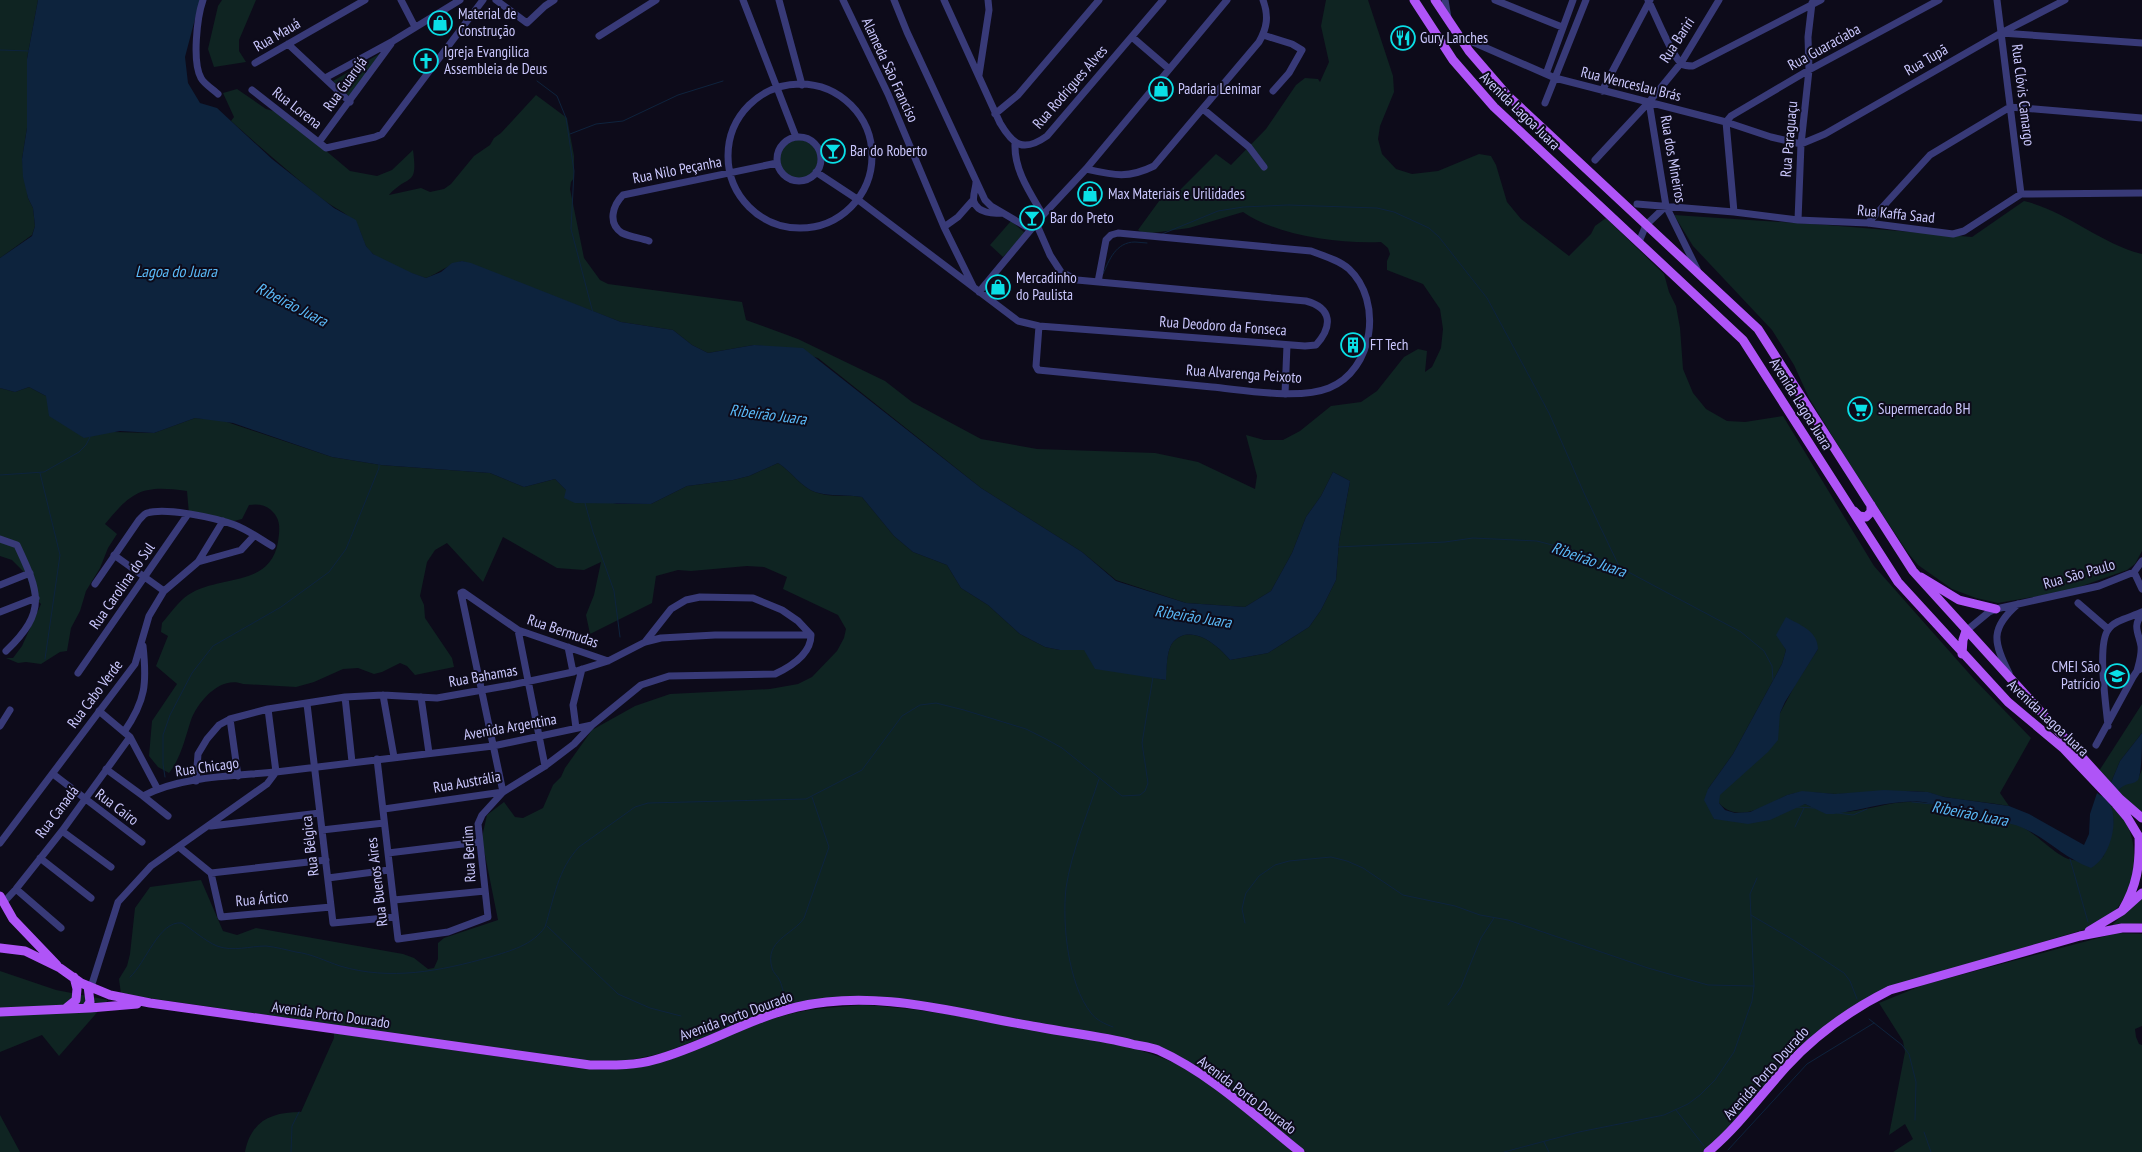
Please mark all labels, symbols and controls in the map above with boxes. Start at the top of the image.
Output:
place label: Material de Construção [458,4,517,40]
shop icon: Material de Construção [427,10,453,36]
street label: Rua Bariri [1655,13,1698,66]
street label: Rua Mauá [250,14,304,56]
street label: Alameda São Franciso [858,14,923,125]
street label: Rua Guaraciaba [1784,19,1863,74]
restaurant icon: Gury Lanches [1390,25,1416,51]
place label: Gury Lanches [1420,28,1488,47]
street label: Rua Tupã [1901,40,1951,80]
street label: Rua Rodrigues Alves [1028,41,1111,132]
place label: Igreja Evangilica Assembleia de Deus [444,42,547,78]
street label: Rua Clóvis Camargo [2008,43,2039,147]
church icon: Igreja Evangilica Assembleia de Deus [413,48,439,74]
street label: Rua Guarujá [319,53,371,115]
street label: Rua Wenceslau Brás [1579,62,1683,105]
street label: Avenida Lagoa Juara [1476,67,1565,154]
shop icon: Padaria Lenimar [1148,76,1174,102]
place label: Padaria Lenimar [1178,79,1262,98]
street label: Rua Lorena [269,82,326,133]
street label: Rua Paraguaçu [1776,100,1801,178]
street label: Rua dos Mineiros [1656,114,1691,204]
bar icon: Bar do Roberto [820,138,846,164]
place label: Bar do Roberto [850,141,927,160]
street label: Rua Nilo Peçanha [631,152,723,187]
shop icon: Max Materiais e Urilidades [1077,181,1103,207]
place label: Max Materiais e Urilidades [1108,184,1245,203]
street label: Rua Kaffa Saad [1856,200,1936,227]
bar icon: Bar do Preto [1019,205,1045,231]
place label: Bar do Preto [1050,208,1114,227]
water label: Lagoa do Juara [135,261,218,281]
place label: Mercadinho do Paulista [1016,268,1077,304]
shop icon: Mercadinho do Paulista [985,274,1011,300]
water label: Ribeirão Juara [253,278,332,331]
street label: Rua Deodoro da Fonseca [1159,312,1287,339]
building icon: FT Tech [1340,332,1366,358]
place label: FT Tech [1370,335,1408,354]
street label: Avenida Lagoa Juara [1766,354,1837,453]
street label: Rua Alvarenga Peixoto [1185,360,1303,387]
supermarket icon: Supermercado BH [1847,396,1873,422]
water label: Ribeirão Juara [728,399,809,429]
place label: Supermercado BH [1878,399,1970,418]
water label: Ribeirão Juara [1549,537,1630,582]
street label: Rua Carolina do Sul [85,538,159,633]
street label: Rua São Paulo [2041,554,2117,593]
water label: Ribeirão Juara [1153,600,1234,632]
street label: Rua Bermudas [525,609,601,652]
street label: Rua Cabo Verde [63,656,126,732]
place label: CMEI São Patrício [2052,657,2100,693]
street label: Rua Bahamas [447,660,519,691]
school or university icon: CMEI São Patrício [2104,663,2130,689]
street label: Avenida Lagoa Juara [2004,675,2093,760]
street label: Avenida Argentina [462,709,558,744]
street label: Rua Chicago [174,753,240,780]
street label: Rua Austrália [432,766,502,797]
street label: Rua Canadá [31,782,82,842]
street label: Rua Cairo [92,784,143,829]
water label: Ribeirão Juara [1930,796,2011,830]
street label: Rua Bélgica [296,815,323,877]
street label: Rua Berlim [458,825,479,883]
street label: Rua Buenos Aires [362,837,391,928]
street label: Rua Ártico [235,887,289,910]
street label: Avenida Porto Dourado [677,986,795,1045]
street label: Avenida Porto Dourado [271,997,391,1032]
street label: Avenida Porto Dourado [1719,1022,1813,1123]
street label: Avenida Porto Dourado [1194,1051,1301,1138]

